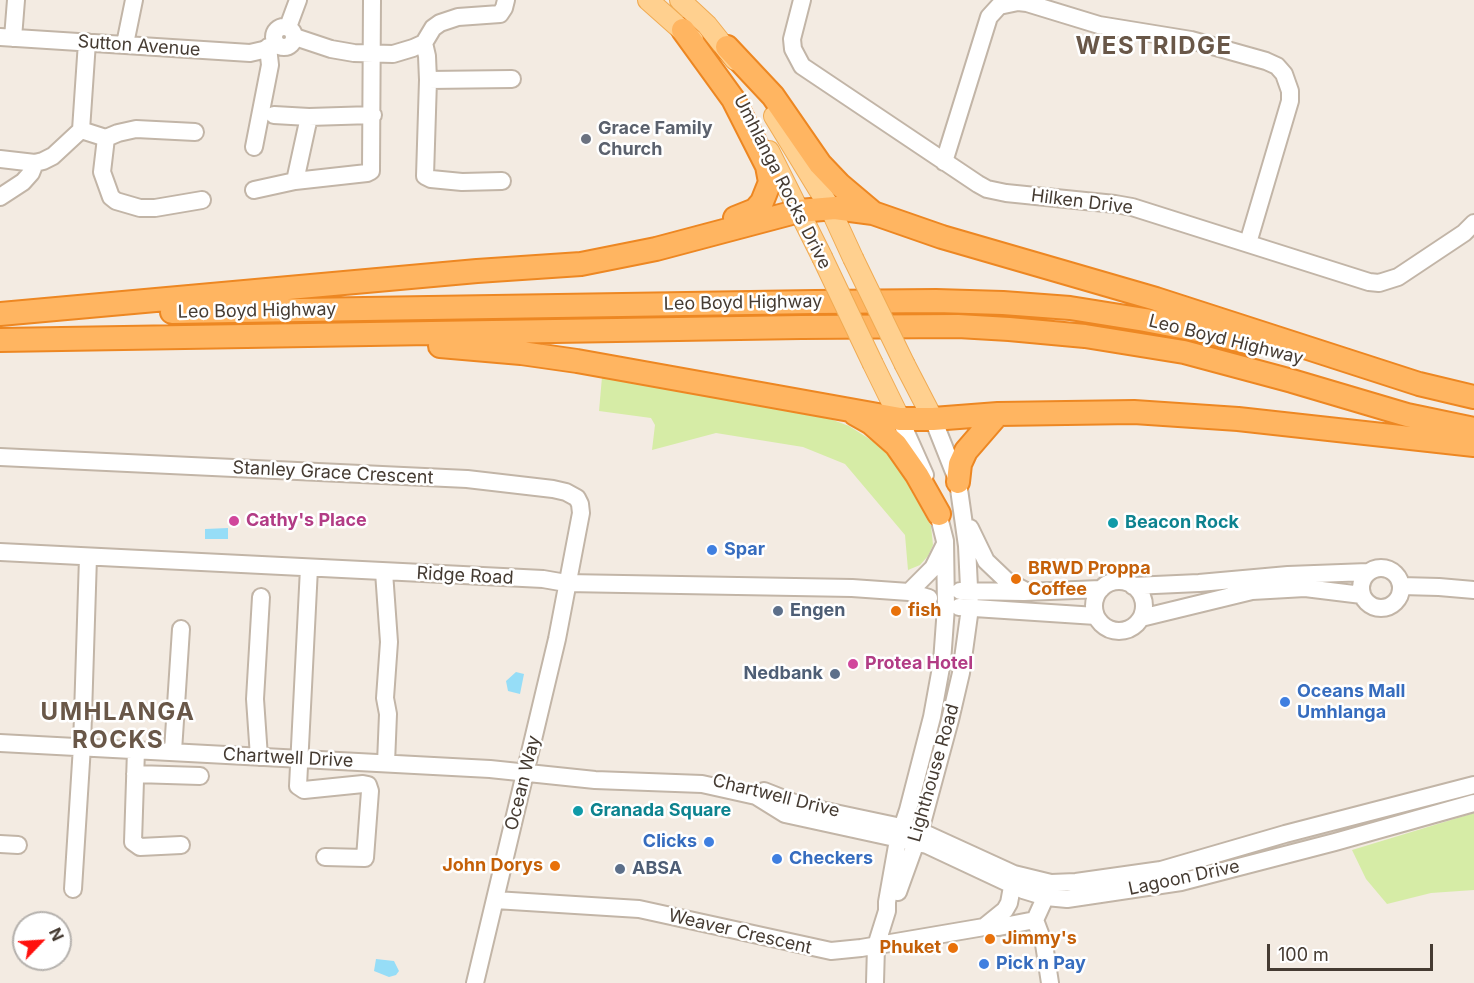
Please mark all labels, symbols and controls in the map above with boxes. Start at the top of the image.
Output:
street label: Sutton Avenue [77,31,201,61]
district label: WESTRIDGE [1075,33,1233,61]
street label: Umhlanga Rocks Drive [729,91,835,273]
place label: Grace Family Church [598,118,713,160]
marker: Grace Family Church [579,132,593,146]
street label: Hilken Drive [1030,185,1134,219]
street label: Leo Boyd Highway [663,291,823,315]
street label: Leo Boyd Highway [177,299,337,323]
street label: Leo Boyd Highway [1146,310,1306,370]
street label: Stanley Grace Crescent [232,457,434,489]
place label: Cathy's Place [246,510,367,532]
place label: Beacon Rock [1125,512,1239,534]
marker: Cathy's Place [227,514,241,528]
marker: Beacon Rock [1106,516,1120,530]
place label: Spar [724,539,765,561]
marker: Spar [705,543,719,557]
place label: BRWD Proppa Coffee [1028,558,1151,600]
street label: Ridge Road [416,563,514,589]
marker: BRWD Proppa Coffee [1009,572,1023,586]
place label: Engen [790,600,845,622]
place label: fish [908,600,941,622]
marker: Engen [771,604,785,618]
marker: fish [889,604,903,618]
place label: Protea Hotel [865,653,973,675]
marker: Protea Hotel [846,657,860,671]
place label: Nedbank [744,663,823,685]
marker: Nedbank [828,667,842,681]
place label: Oceans Mall Umhlanga [1297,681,1405,724]
marker: Oceans Mall Umhlanga [1278,695,1292,709]
district label: UMHLANGA ROCKS [41,699,195,755]
street label: Lighthouse Road [904,701,964,845]
street label: Ocean Way [501,733,545,833]
street label: Chartwell Drive [222,744,354,772]
street label: Chartwell Drive [710,770,842,822]
place label: Granada Square [590,800,731,822]
marker: Granada Square [571,804,585,818]
place label: Clicks [643,831,697,853]
marker: Clicks [702,835,716,849]
place label: Checkers [789,848,873,870]
marker: Checkers [770,852,784,866]
place label: John Dorys [442,855,543,877]
street label: Lagoon Drive [1126,856,1242,900]
place label: ABSA [632,858,682,880]
marker: John Dorys [548,859,562,873]
marker: ABSA [613,862,627,876]
street label: Weaver Crescent [666,905,814,959]
north arrow [12,911,72,971]
text: N [45,924,68,944]
place label: Jimmy's [1002,928,1077,950]
marker: Jimmy's [983,932,997,946]
scale bar [1270,932,1436,970]
place label: Phuket [880,937,941,959]
marker: Phuket [946,941,960,955]
text: 100 m [1278,944,1329,965]
place label: Pick n Pay [996,953,1086,975]
marker: Pick n Pay [977,957,991,971]

